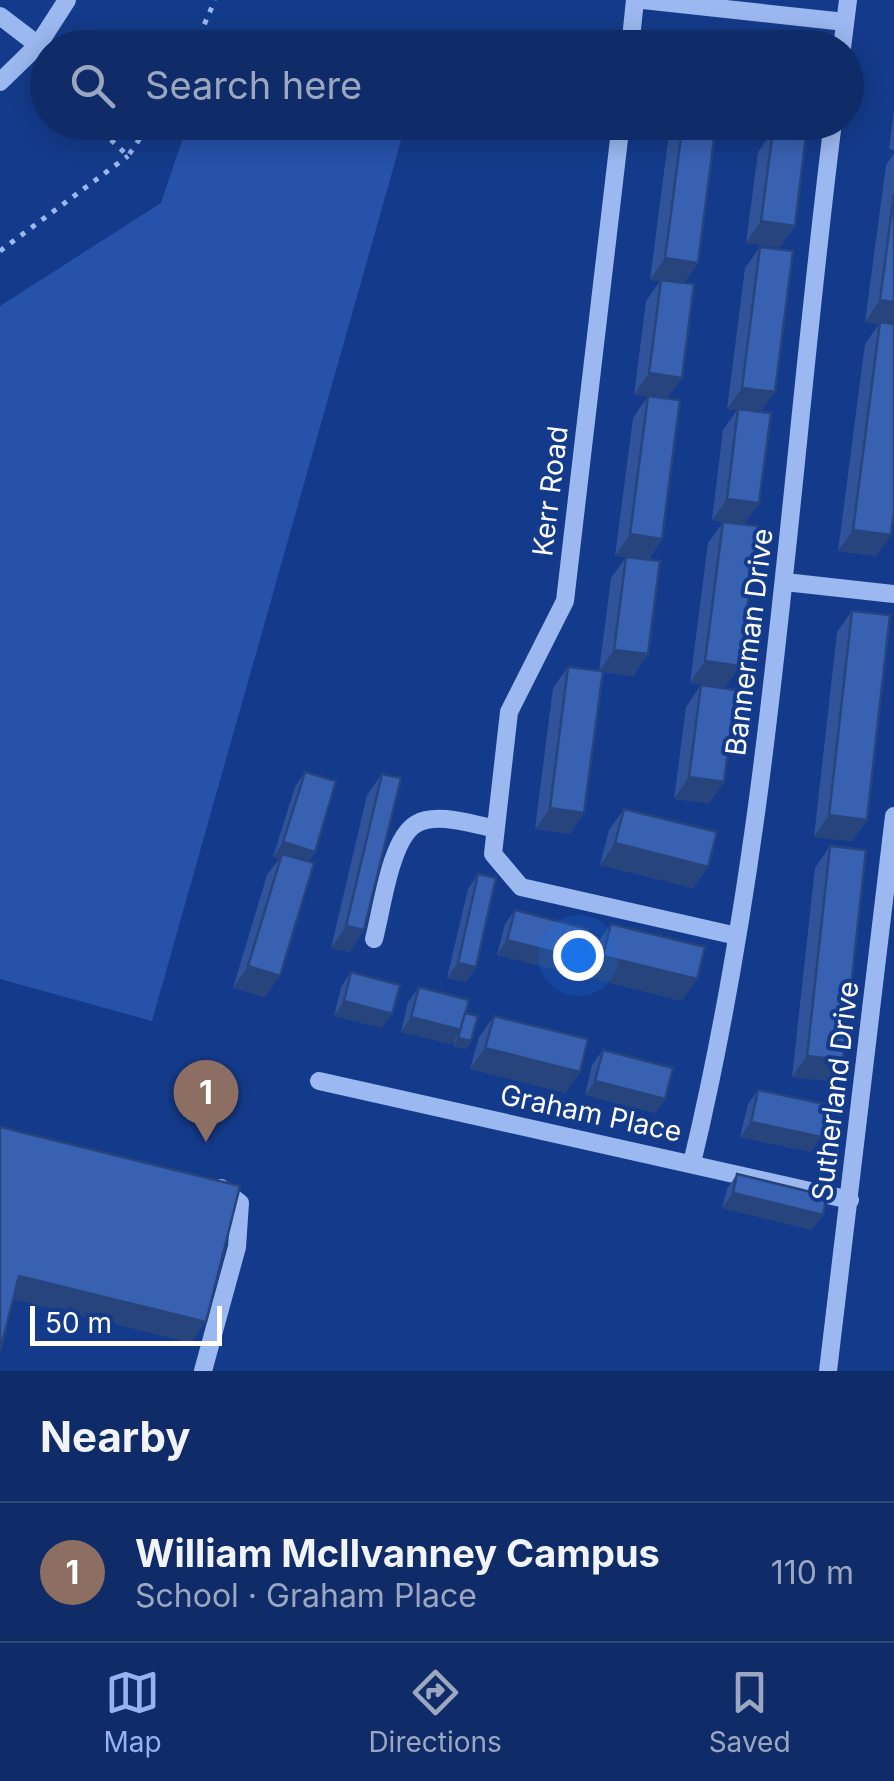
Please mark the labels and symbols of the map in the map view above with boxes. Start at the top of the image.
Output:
street label: Kerr Road [525,424,575,558]
street label: Bannerman Drive [718,526,780,758]
your location [553,930,604,981]
street label: Sutherland Drive [805,979,865,1203]
pin: 1 [174,1060,238,1142]
street label: Graham Place [497,1077,685,1149]
scale bar [30,1301,222,1346]

